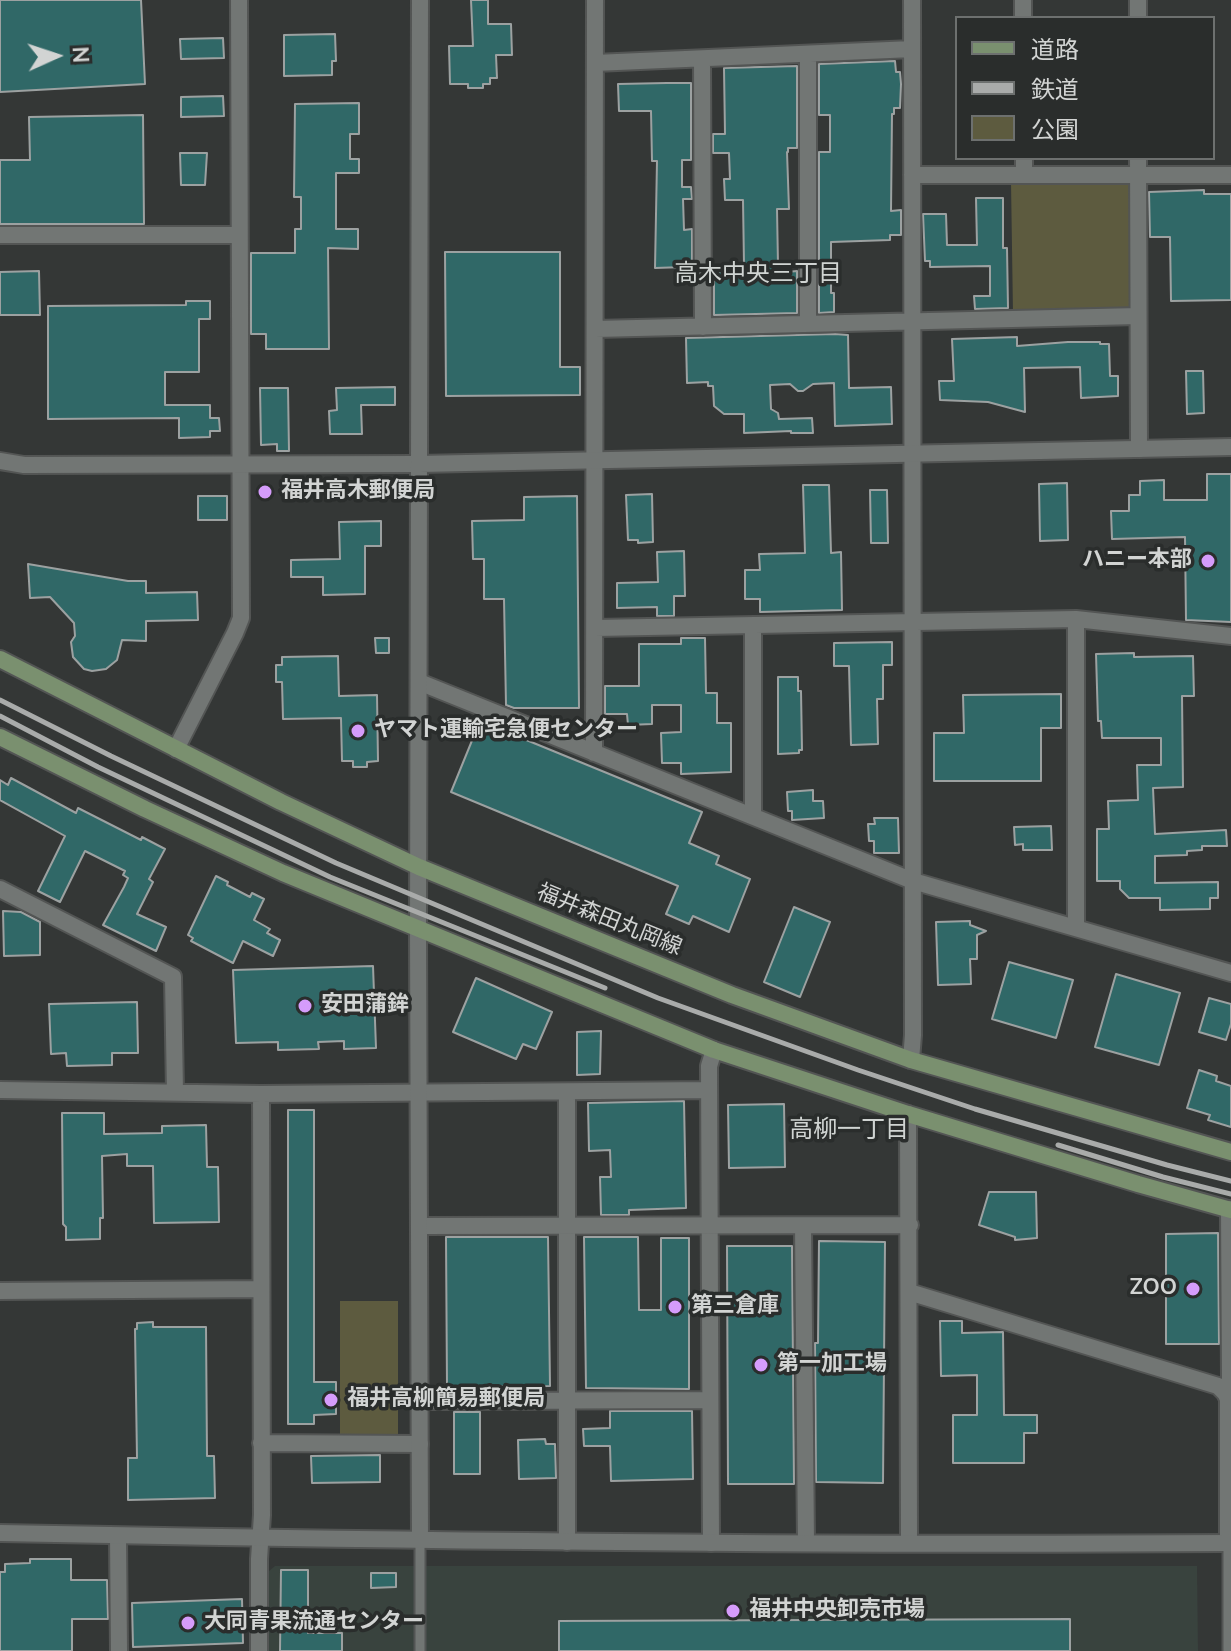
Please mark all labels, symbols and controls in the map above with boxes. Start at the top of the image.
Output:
north arrow [16,16,96,96]
legend [955,16,1215,160]
text: 道路 [1031,34,1079,66]
text: N [65,46,95,64]
text: 鉄道 [1031,74,1079,106]
text: 公園 [1031,114,1079,146]
district label: 高木中央三丁目 [674,261,842,289]
place label: 福井高木郵便局 [281,479,435,505]
marker: 福井高木郵便局 [256,483,274,501]
place label: ハニー本部 [1082,548,1192,574]
marker: ハニー本部 [1199,552,1217,570]
place label: ヤマト運輸宅急便センター [374,718,638,744]
marker: ヤマト運輸宅急便センター [349,722,367,740]
street label: 福井森田丸岡線 [533,880,685,962]
place label: 安田蒲鉾 [321,993,409,1019]
marker: 安田蒲鉾 [296,997,314,1015]
district label: 高柳一丁目 [789,1117,909,1145]
place label: ZOO [1129,1276,1177,1302]
marker: ZOO [1184,1280,1202,1298]
place label: 第三倉庫 [691,1294,779,1320]
marker: 第三倉庫 [666,1298,684,1316]
place label: 第一加工場 [777,1352,887,1378]
marker: 第一加工場 [752,1356,770,1374]
place label: 福井高柳簡易郵便局 [347,1387,545,1413]
marker: 福井高柳簡易郵便局 [322,1391,340,1409]
place label: 福井中央卸売市場 [749,1598,925,1624]
marker: 福井中央卸売市場 [724,1602,742,1620]
place label: 大同青果流通センター [204,1610,424,1636]
marker: 大同青果流通センター [179,1614,197,1632]

